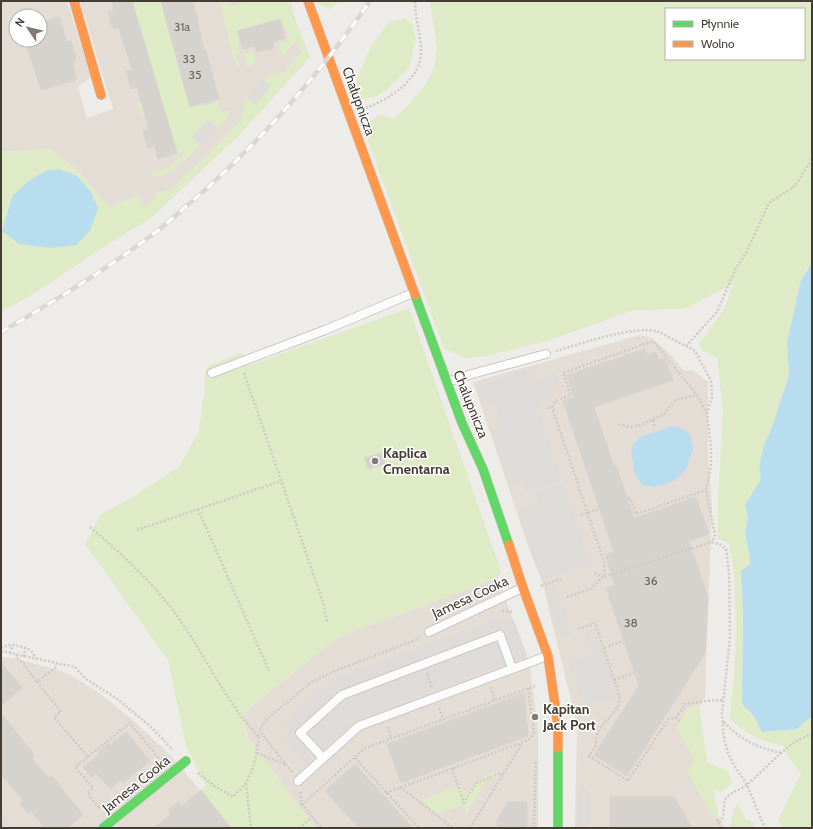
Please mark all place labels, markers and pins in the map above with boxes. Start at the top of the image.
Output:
place label: Kaplica Cmentarna [383,444,450,478]
marker: Kaplica Cmentarna [370,456,380,466]
place label: Kapitan Jack Port [542,700,596,734]
marker: Kapitan Jack Port [530,712,540,722]

